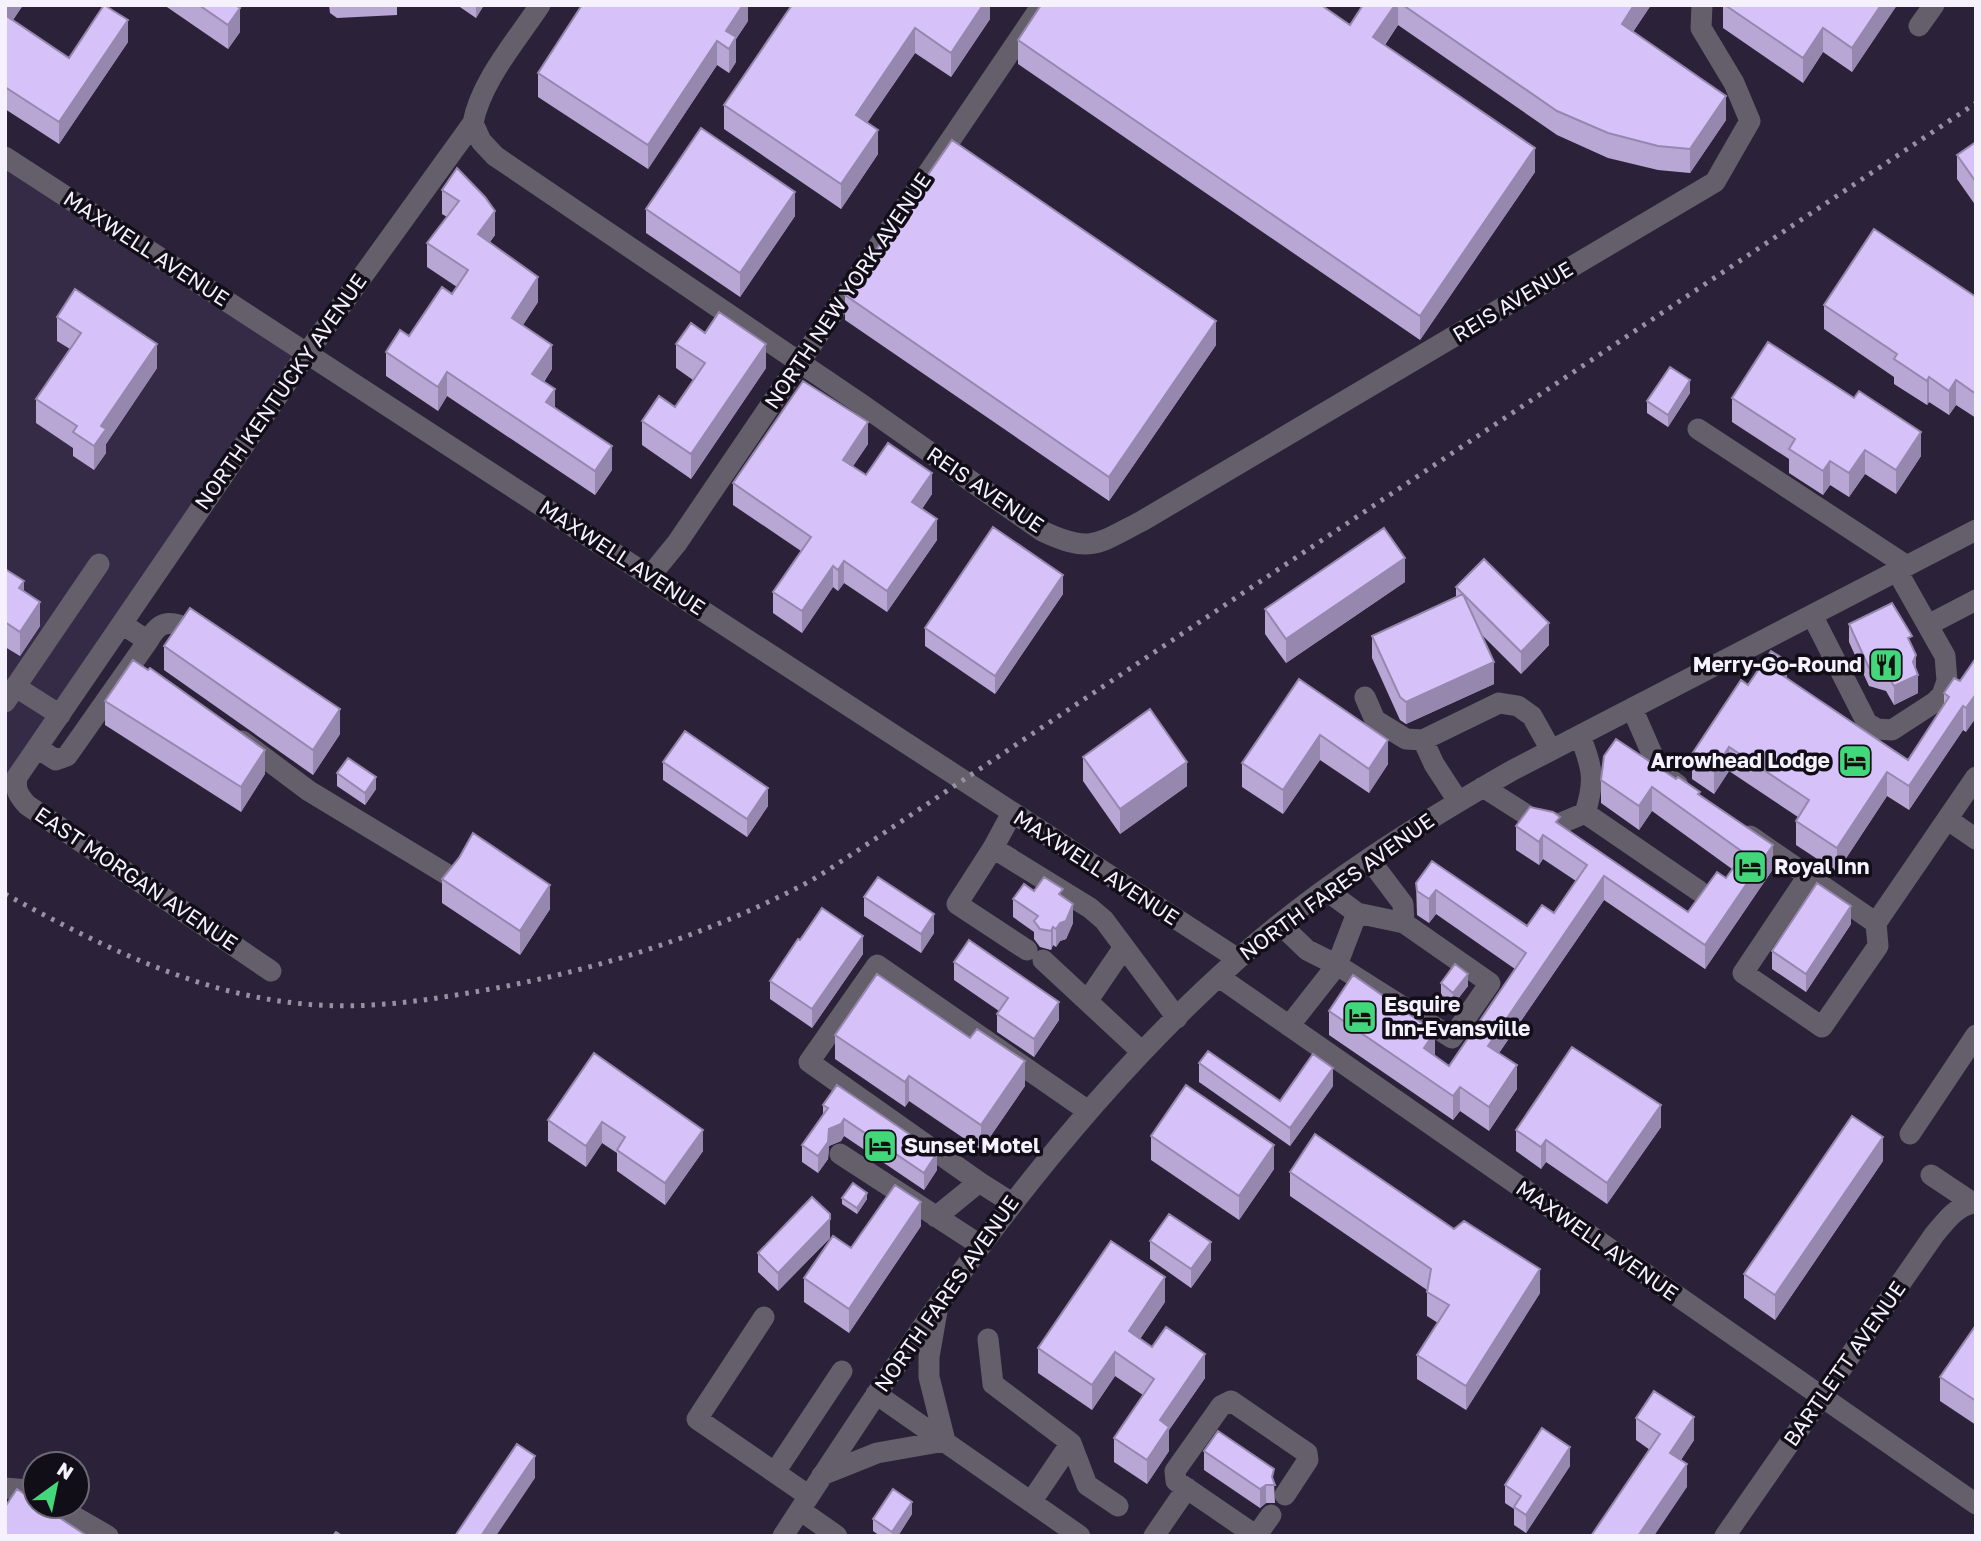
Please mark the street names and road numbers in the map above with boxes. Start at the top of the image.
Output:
street label: NORTH NEW YORK AVENUE [758,167,936,414]
street label: MAXWELL AVENUE [59,185,234,311]
street label: REIS AVENUE [1448,255,1577,347]
street label: NORTH KENTUCKY AVENUE [189,268,372,514]
street label: REIS AVENUE [922,440,1049,538]
street label: MAXWELL AVENUE [535,494,710,620]
street label: EAST MORGAN AVENUE [30,801,243,956]
street label: MAXWELL AVENUE [1009,804,1184,930]
street label: NORTH FARES AVENUE [1234,807,1439,965]
street label: MAXWELL AVENUE [1511,1174,1684,1306]
street label: NORTH FARES AVENUE [868,1190,1024,1397]
street label: BARTLETT AVENUE [1778,1276,1911,1451]

